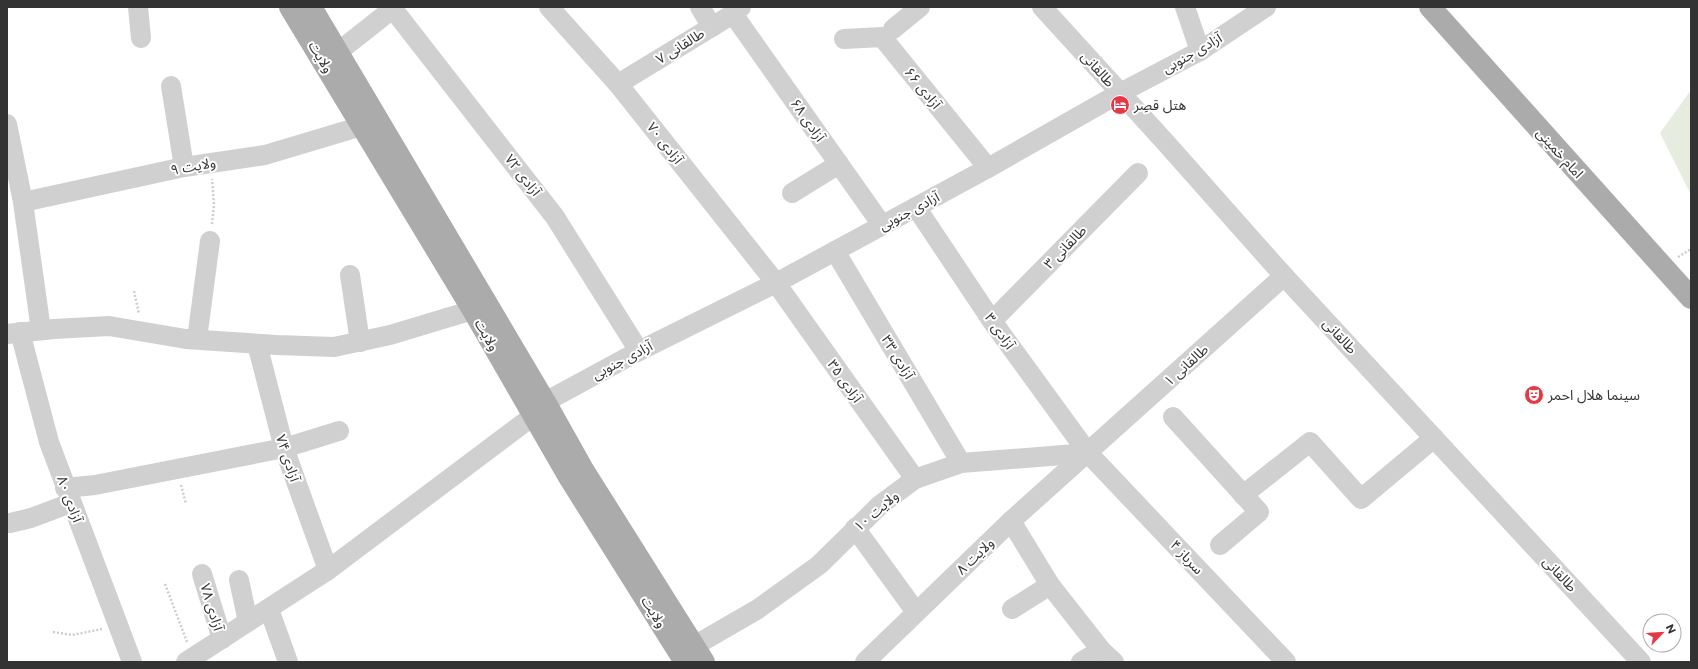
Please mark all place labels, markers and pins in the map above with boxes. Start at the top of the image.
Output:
hotel icon: هتل قصِر [1109,94,1131,116]
place label: هتل قصِر [1133,96,1186,114]
theatre icon: سینما هلال احمر [1523,384,1545,406]
place label: سینما هلال احمر [1547,386,1640,404]

